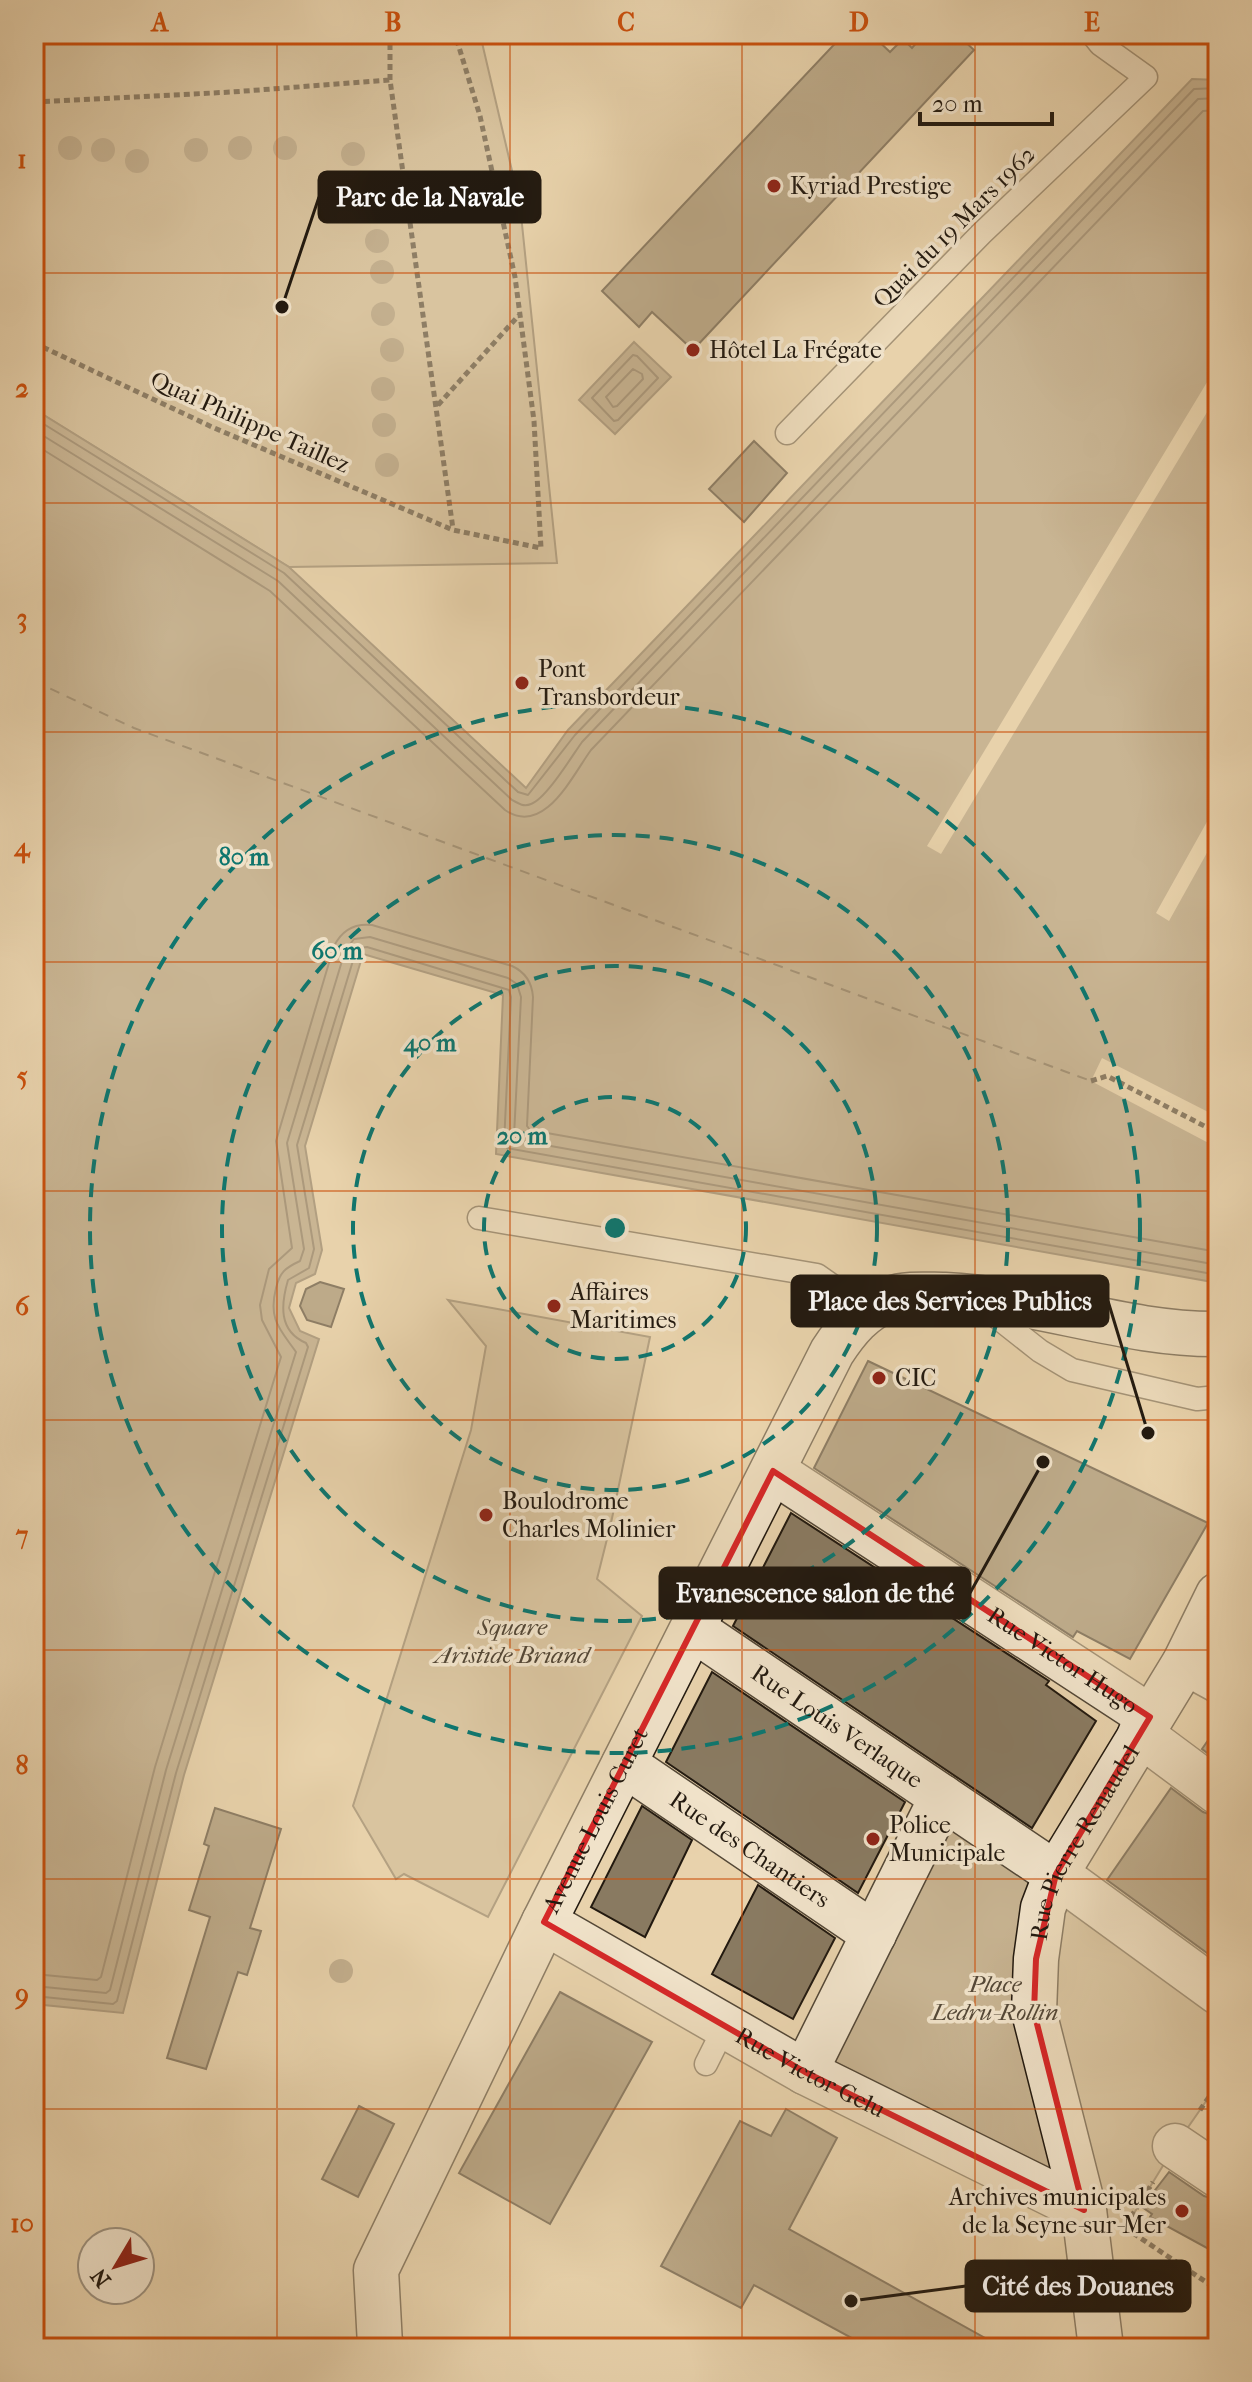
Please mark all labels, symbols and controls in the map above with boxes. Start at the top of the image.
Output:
text: A [150,7,170,38]
text: B [385,7,402,38]
text: C [617,7,635,38]
text: D [849,7,869,38]
text: E [1084,7,1100,38]
scale bar [920,76,1052,126]
text: 20 m [932,90,983,118]
street label: Quai du 19 Mars 1962 [867,140,1041,314]
text: 1 [17,144,27,175]
callout: Parc de la Navale [319,172,540,222]
place label: Kyriad Prestige [790,172,952,200]
marker: Kyriad Prestige [765,177,783,195]
text: Parc de la Navale [336,182,524,213]
place label: Hôtel La Frégate [709,336,882,364]
marker: Hôtel La Frégate [684,341,702,359]
street label: Quai Philippe Taillez [146,365,354,479]
text: 2 [15,373,29,404]
text: 3 [17,603,27,634]
place label: Pont Transbordeur [538,655,681,711]
marker: Pont Transbordeur [513,674,531,692]
text: 4 [13,832,31,864]
text: 80 m [219,843,270,871]
text: 60 m [311,937,364,965]
text: 40 m [403,1029,457,1058]
text: 5 [16,1061,28,1092]
text: 20 m [497,1122,548,1150]
centre of rings [601,1214,629,1242]
callout: Place des Services Publics [792,1276,1108,1326]
place label: Affaires Maritimes [569,1278,677,1334]
text: Place des Services Publics [808,1286,1092,1317]
text: 6 [15,1291,30,1322]
marker: Affaires Maritimes [545,1297,563,1315]
place label: CIC [895,1364,936,1392]
marker: CIC [870,1369,888,1387]
place label: Boulodrome Charles Molinier [502,1487,676,1543]
marker: Boulodrome Charles Molinier [477,1506,495,1524]
text: 7 [15,1520,29,1551]
callout: Evanescence salon de thé [660,1568,970,1618]
text: Evanescence salon de thé [676,1578,954,1609]
street label: Rue Victor Hugo [982,1601,1143,1719]
park label: Square Aristide Briand [432,1613,592,1669]
street label: Rue Louis Verlaque [746,1659,928,1794]
street label: Avenue Louis Curet [537,1722,654,1918]
street label: Rue Pierre Renaudel [1025,1740,1145,1942]
text: 8 [15,1750,29,1781]
street label: Rue des Chantiers [664,1785,835,1914]
place label: Police Municipale [889,1811,1005,1867]
marker: Police Municipale [864,1830,882,1848]
park label: Place Ledru-Rollin [930,1970,1058,2026]
text: 9 [14,1979,29,2010]
street label: Rue Victor Gelu [731,2021,890,2124]
place label: Archives municipales de la Seyne-sur-Mer [948,2183,1167,2239]
marker: Archives municipales de la Seyne-sur-Mer [1173,2202,1191,2220]
text: 10 [10,2208,34,2239]
north arrow [76,2226,156,2306]
callout: Cité des Douanes [966,2261,1190,2311]
text: N [85,2263,116,2292]
text: Cité des Douanes [982,2271,1174,2302]

